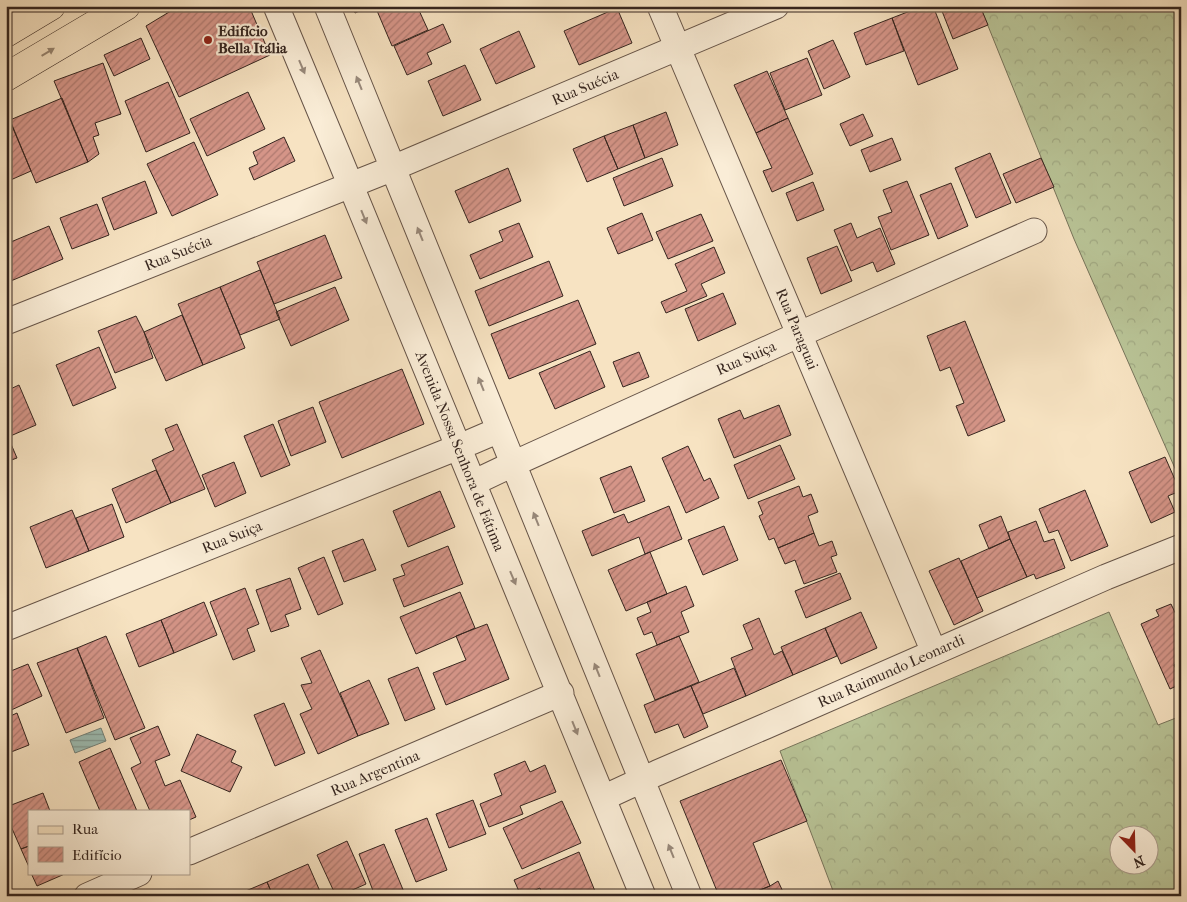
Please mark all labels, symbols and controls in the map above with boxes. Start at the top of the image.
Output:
place label: Edifício Bella Itália [218,22,288,57]
marker: Edifício Bella Itália [202,34,214,46]
one-way arrow [42,48,55,57]
one-way arrow [298,60,306,74]
street label: Rua Suécia [549,64,622,109]
one-way arrow [354,76,362,90]
one-way arrow [360,210,368,225]
one-way arrow [416,226,424,241]
street label: Rua Suécia [142,231,215,275]
street label: Rua Paraguai [772,286,822,373]
street label: Rua Suiça [713,336,780,379]
street label: Avenida Nossa Senhora de Fátima [411,347,509,555]
one-way arrow [477,376,485,391]
one-way arrow [532,512,540,526]
street label: Rua Suiça [199,516,266,557]
one-way arrow [509,571,517,585]
street label: Rua Raimundo Leonardi [815,630,968,711]
one-way arrow [593,663,601,677]
one-way arrow [571,721,579,735]
street label: Rua Argentina [328,746,423,800]
legend [28,810,190,874]
text: Rua [72,820,99,838]
north arrow [1110,824,1160,874]
one-way arrow [667,843,674,858]
text: Edifício [72,846,122,864]
text: N [1130,852,1147,872]

